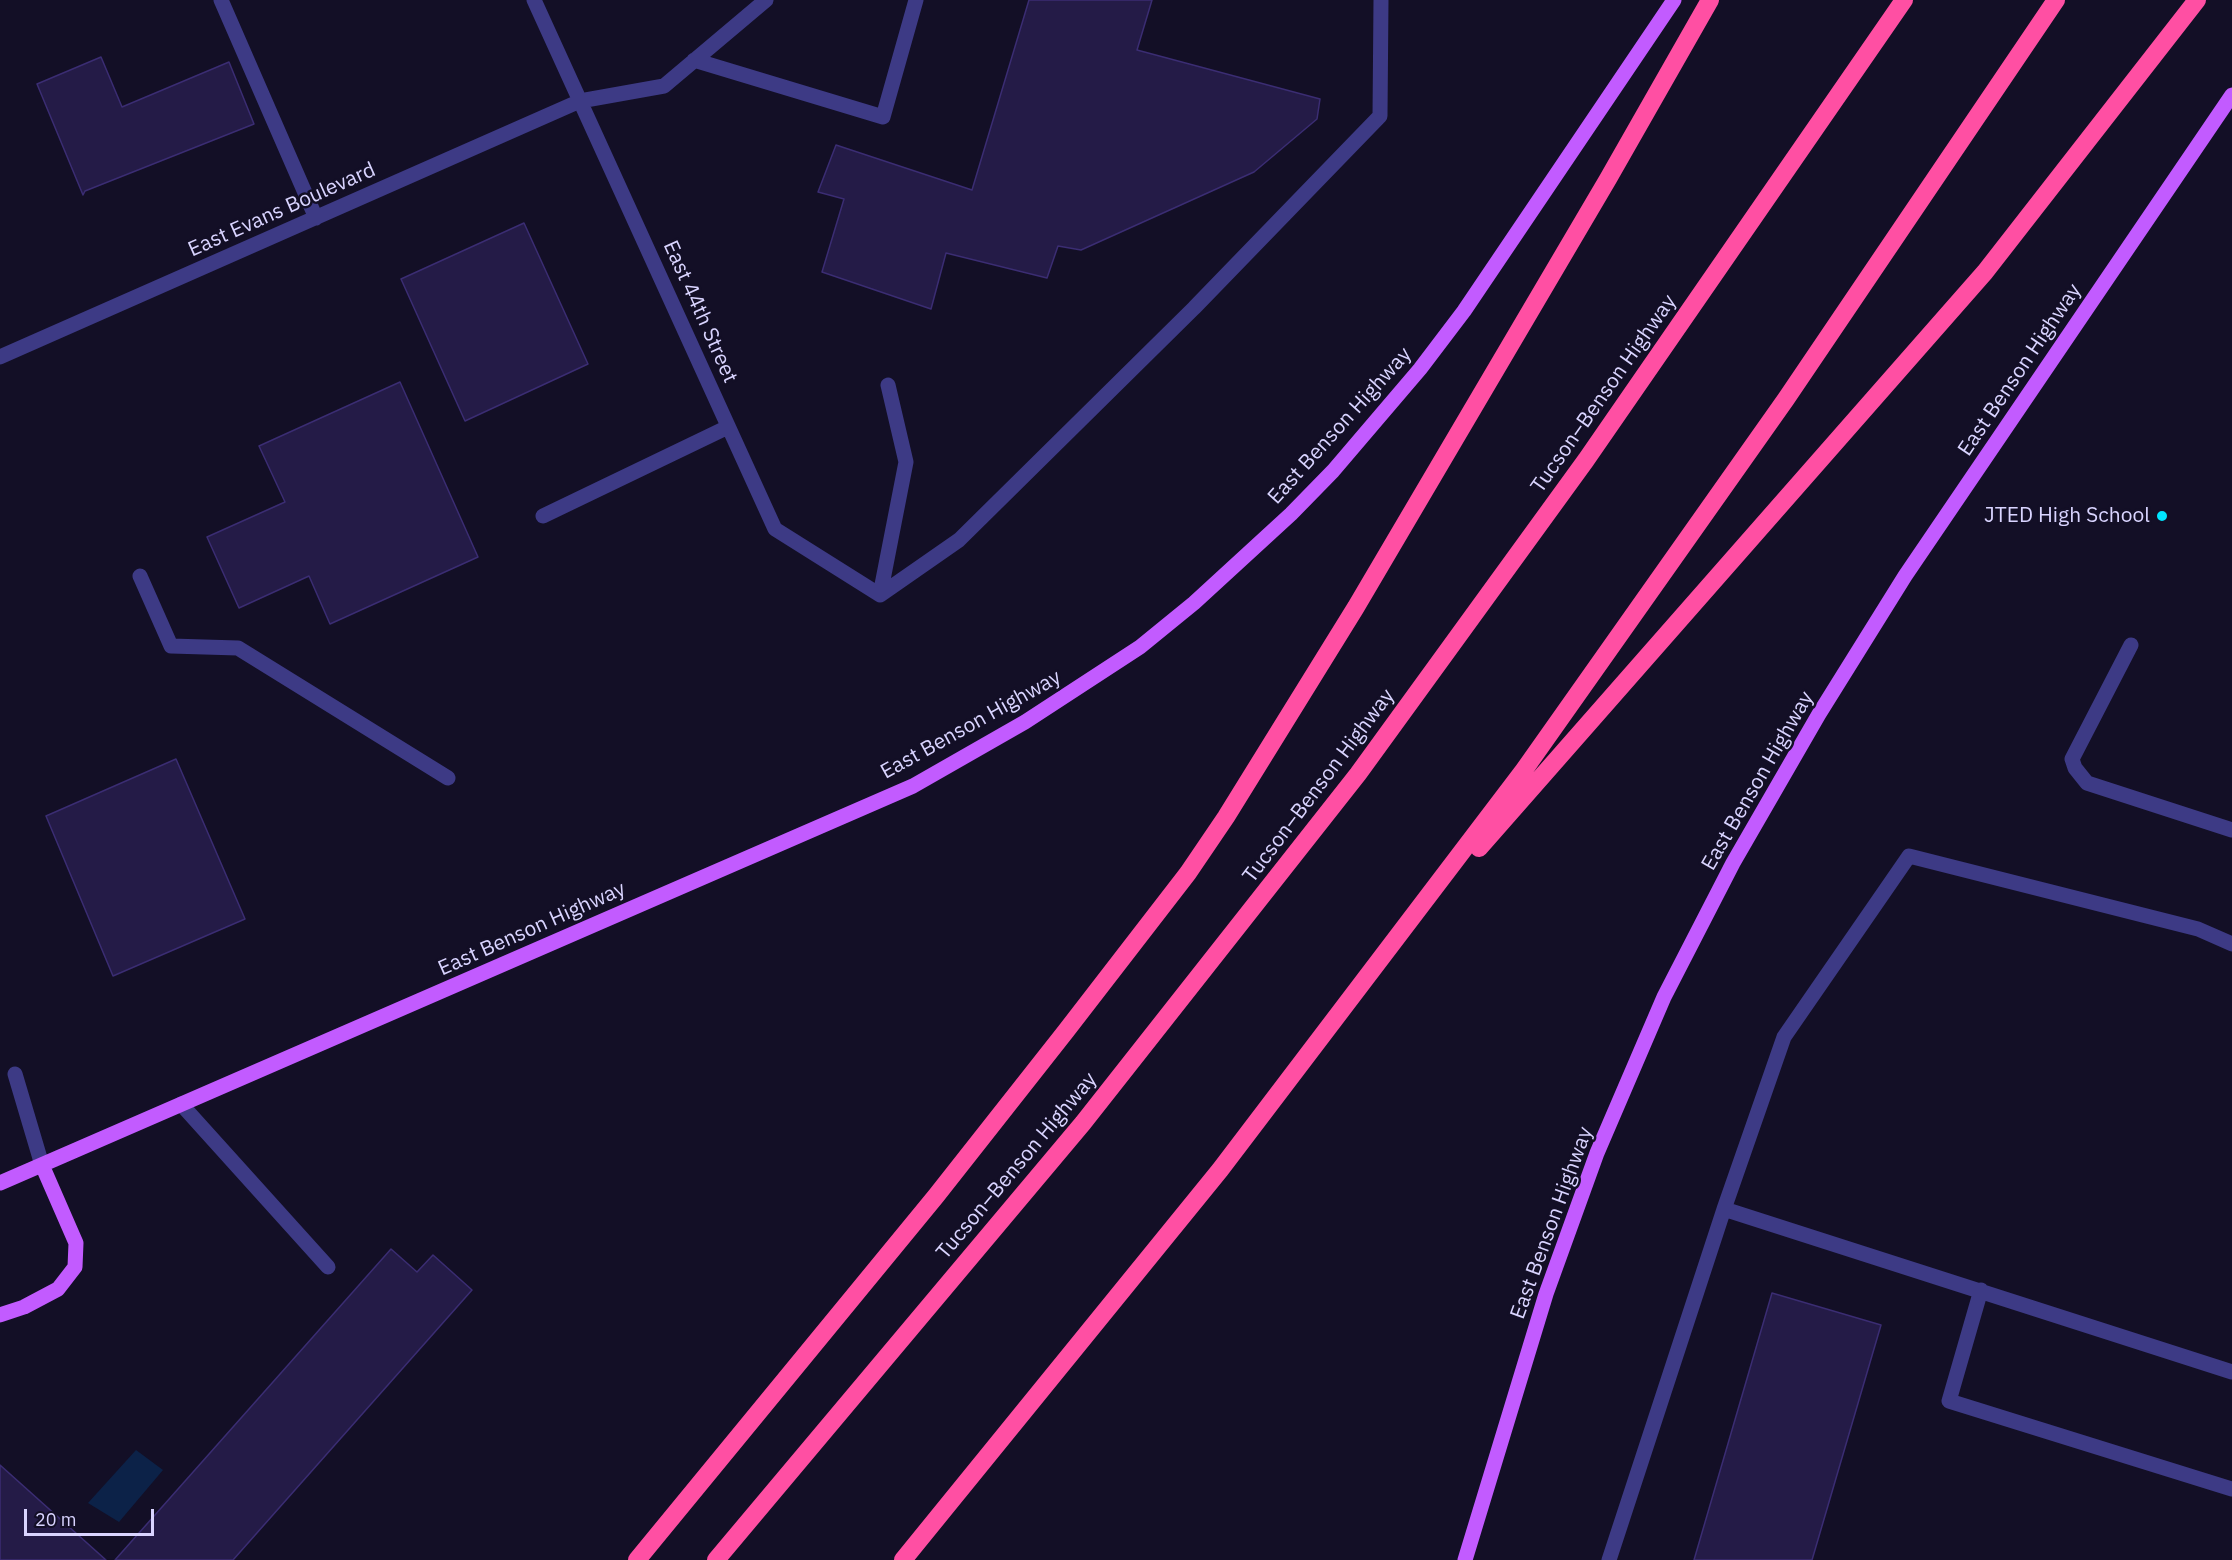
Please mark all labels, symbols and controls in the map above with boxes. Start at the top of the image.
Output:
street label: East Evans Boulevard [185,157,379,263]
street label: East 44th Street [657,237,743,387]
street label: East Benson Highway [1953,279,2087,461]
street label: Tucson–Benson Highway [1526,290,1682,498]
street label: East Benson Highway [1263,342,1417,510]
place label: JTED High School [1984,503,2150,529]
marker: JTED High School [2155,509,2169,523]
street label: East Benson Highway [876,665,1066,785]
street label: Tucson–Benson Highway [1238,684,1400,888]
street label: East Benson Highway [1696,687,1820,875]
street label: East Benson Highway [434,876,630,982]
street label: Tucson–Benson Highway [931,1067,1103,1265]
street label: East Benson Highway [1506,1124,1598,1322]
scale bar [27,1497,158,1535]
text: 20 m [35,1508,77,1531]

